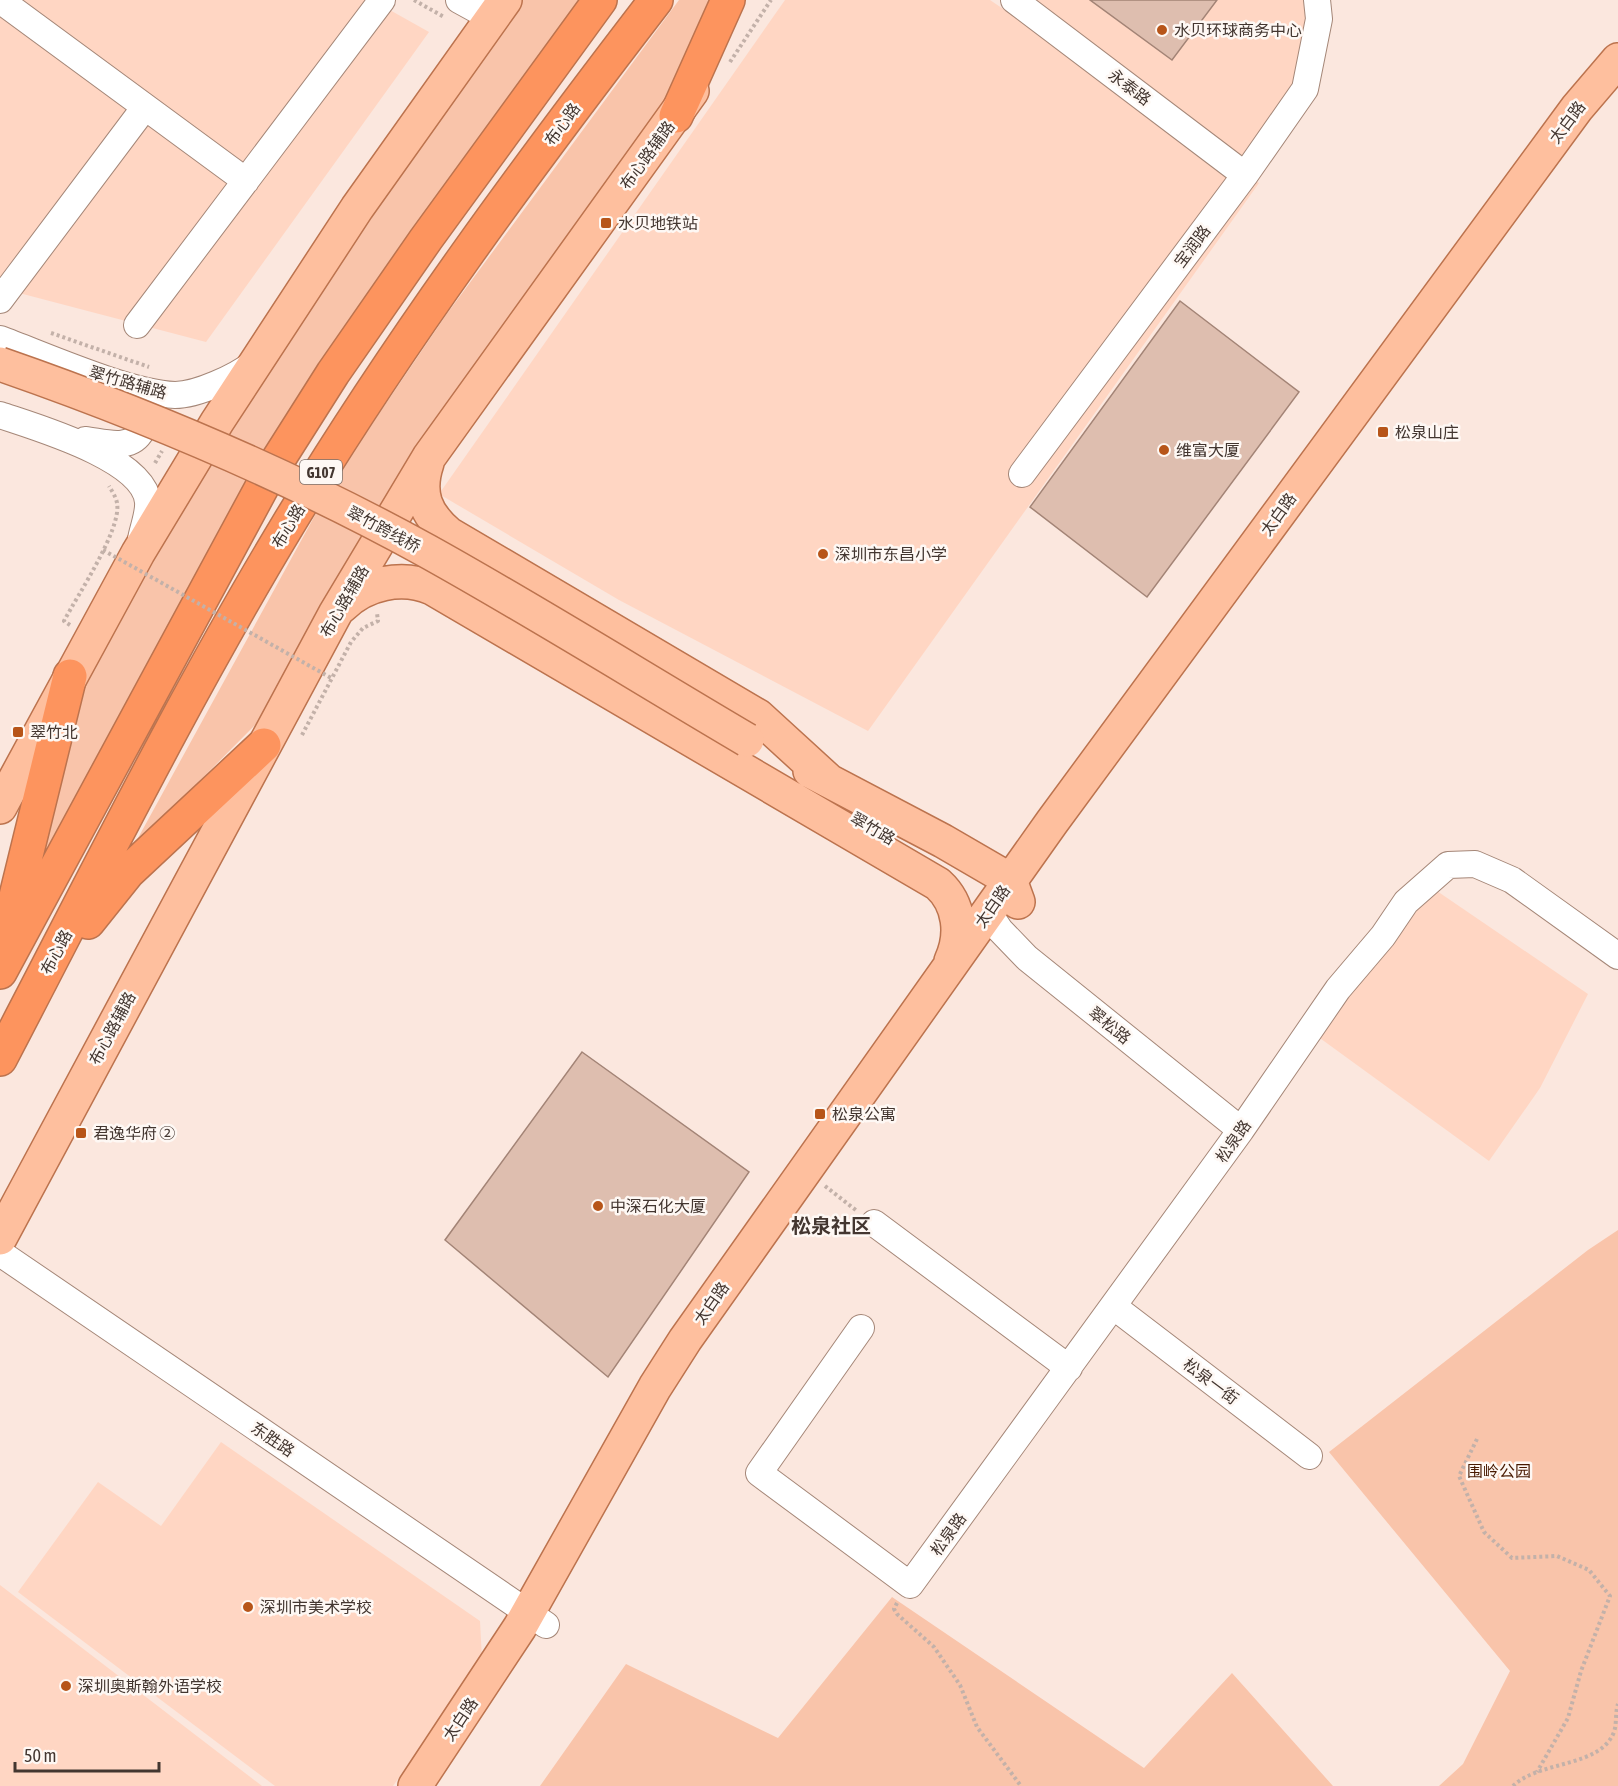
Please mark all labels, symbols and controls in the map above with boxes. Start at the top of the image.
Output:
place label: 水贝环球商务中心 [1174,21,1302,39]
marker: 水贝环球商务中心 [1155,23,1169,37]
street label: 永泰路 [1105,65,1155,109]
street label: 太白路 [1545,97,1589,147]
street label: 布心路 [541,99,583,149]
street label: 布心路辅路 [616,117,678,193]
place label: 水贝地铁站 [618,214,698,232]
marker: 水贝地铁站 [599,216,613,230]
street label: 宝润路 [1170,221,1214,271]
street label: 翠竹路辅路 [87,362,169,402]
place label: 松泉山庄 [1395,423,1459,441]
marker: 松泉山庄 [1376,425,1390,439]
place label: 维富大厦 [1176,441,1240,459]
marker: 维富大厦 [1157,443,1171,457]
road number: G107 [300,460,342,484]
street label: 太白路 [1257,489,1299,539]
street label: 布心路 [268,501,308,551]
street label: 翠竹跨线桥 [344,502,424,556]
place label: 深圳市东昌小学 [835,545,947,563]
marker: 深圳市东昌小学 [816,547,830,561]
street label: 布心路辅路 [316,562,372,640]
place label: 翠竹北 [30,723,78,741]
marker: 翠竹北 [11,725,25,739]
street label: 翠竹路 [848,808,898,848]
street label: 太白路 [971,881,1013,931]
street label: 布心路 [37,927,75,977]
street label: 布心路辅路 [85,988,139,1068]
street label: 翠松路 [1086,1003,1134,1047]
place label: 松泉公寓 [832,1105,896,1123]
marker: 松泉公寓 [813,1107,827,1121]
street label: 松泉路 [1212,1116,1254,1166]
place label: 君逸华府 ② [93,1124,175,1142]
marker: 君逸华府 ② [74,1126,88,1140]
place label: 中深石化大厦 [610,1197,706,1215]
marker: 中深石化大厦 [591,1199,605,1213]
district label: 松泉社区 [791,1214,871,1237]
street label: 太白路 [690,1278,732,1328]
street label: 松泉一街 [1180,1355,1242,1407]
street label: 东胜路 [248,1418,298,1460]
park label: 围岭公园 [1467,1462,1531,1480]
street label: 松泉路 [927,1509,969,1559]
place label: 深圳市美术学校 [260,1598,372,1616]
marker: 深圳市美术学校 [241,1600,255,1614]
place label: 深圳奥斯翰外语学校 [78,1677,222,1695]
marker: 深圳奥斯翰外语学校 [59,1679,73,1693]
street label: 太白路 [439,1694,481,1744]
scale bar [15,1735,159,1773]
text: 50 m [24,1745,56,1766]

